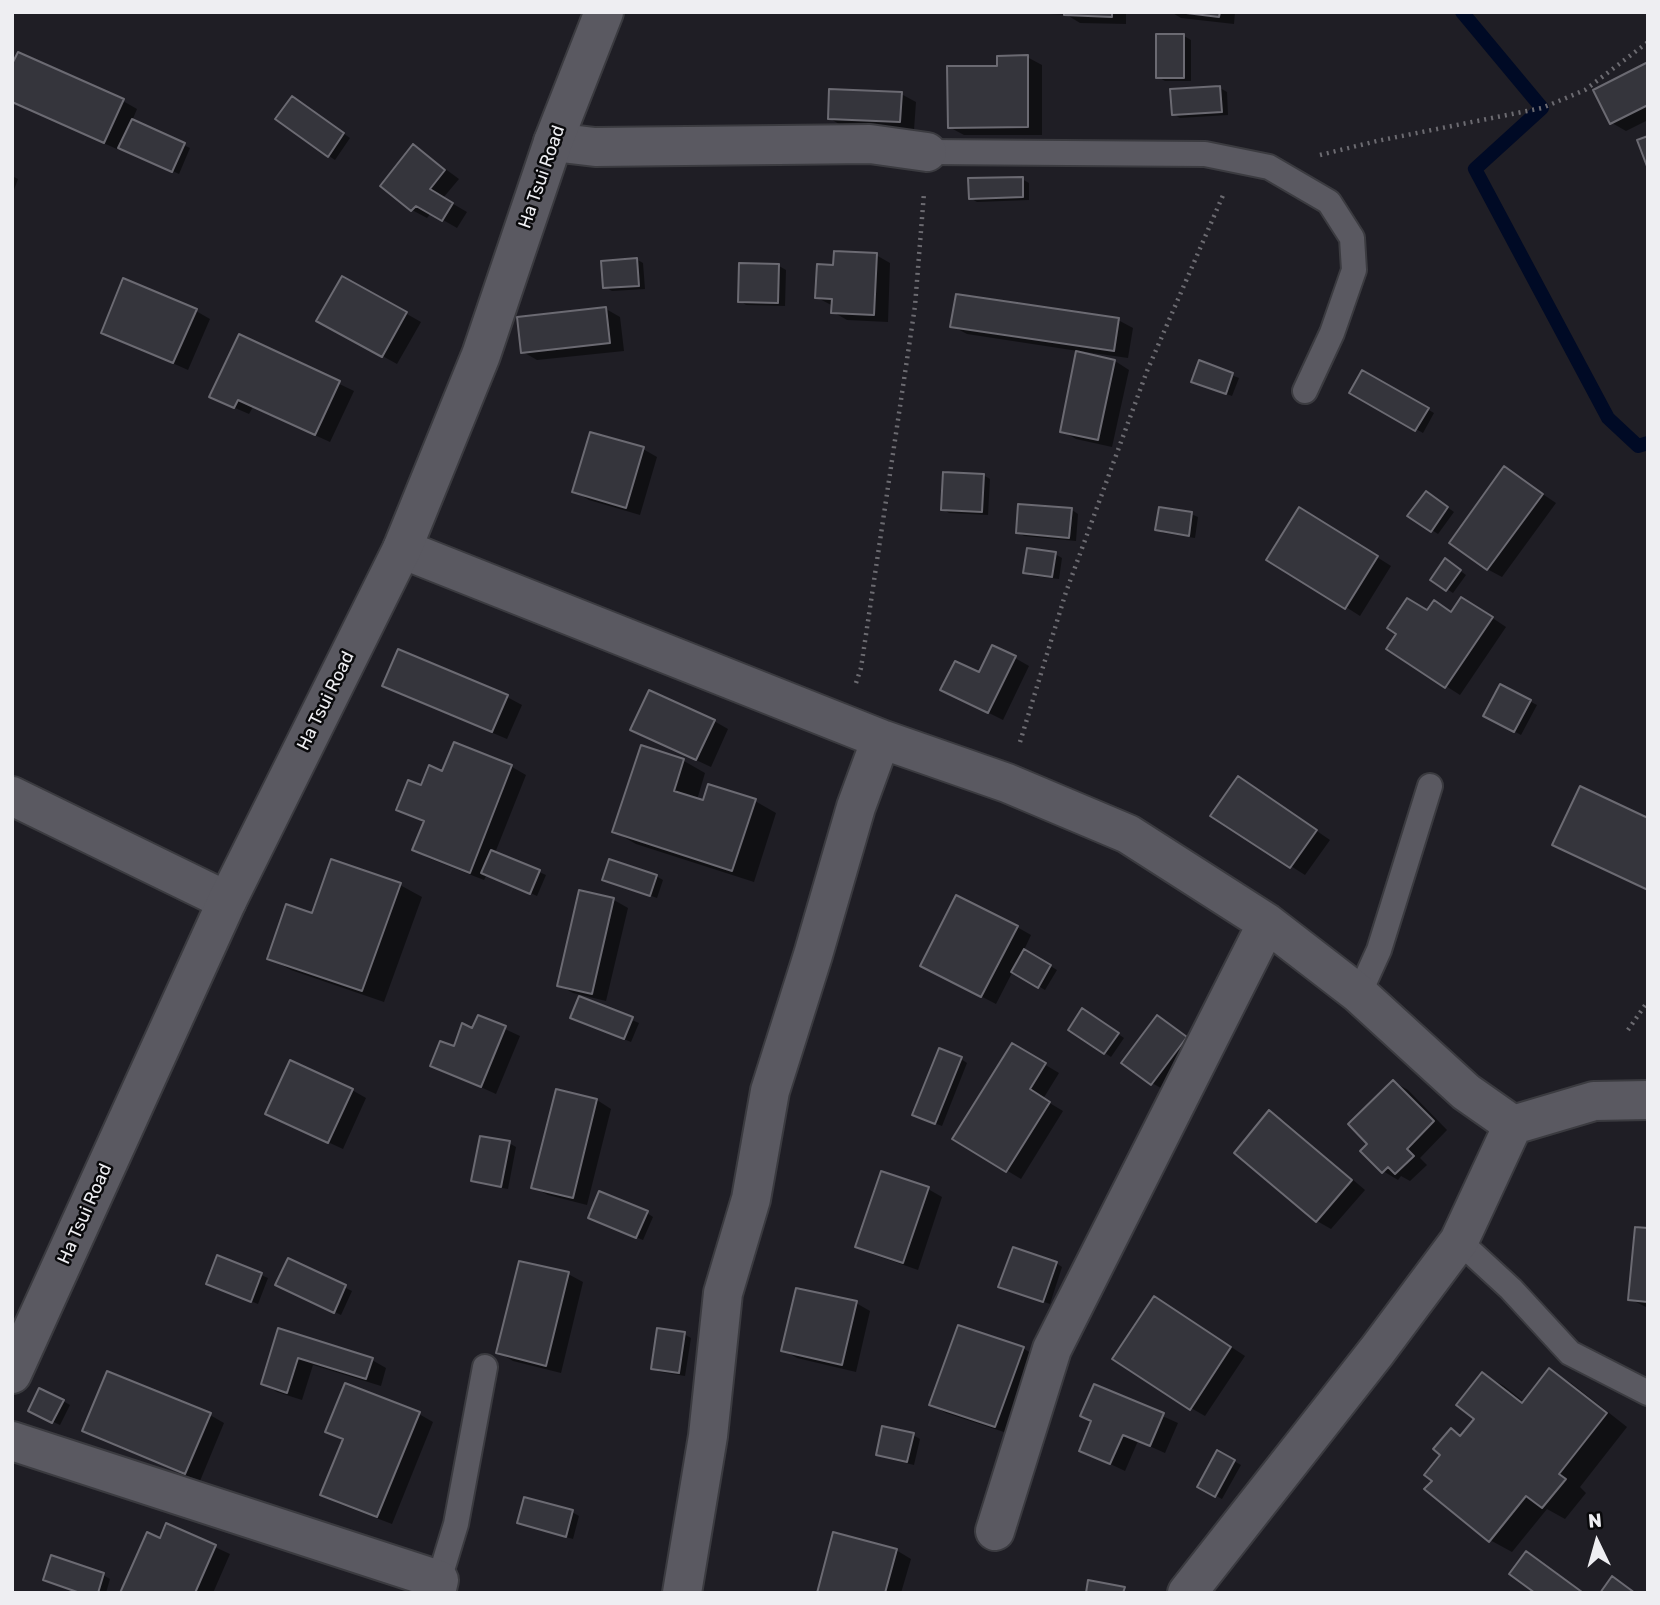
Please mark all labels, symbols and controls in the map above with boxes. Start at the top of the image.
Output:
street label: Ha Tsui Road [514,123,570,231]
street label: Ha Tsui Road [293,648,359,754]
street label: Ha Tsui Road [53,1161,117,1267]
north arrow [1562,1507,1632,1577]
text: N [1587,1509,1603,1533]

